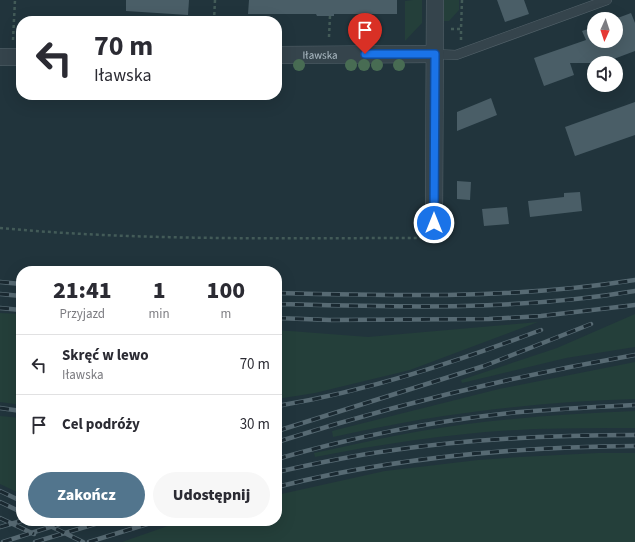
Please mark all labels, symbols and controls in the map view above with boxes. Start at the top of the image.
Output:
north arrow [587,12,623,48]
map controls [587,12,623,92]
pin [348,13,382,54]
icon: arrive [354,19,376,41]
text: 70 m [94,26,153,66]
icon: left [28,32,80,84]
street label: Iławska [302,48,338,63]
button: sound [587,56,623,92]
text: Iławska [94,63,151,88]
position arrow [413,202,455,244]
text: 21:41 [53,273,112,308]
text: 1 [153,273,166,308]
text: 100 [207,273,245,308]
text: Przyjazd [59,305,105,323]
text: min [149,305,170,323]
text: m [220,305,231,323]
text: Skręć w lewo [62,345,149,366]
icon: left [28,354,50,376]
text: 70 m [240,354,270,375]
text: Iławska [62,366,104,384]
icon: arrive [28,414,50,436]
text: Cel podróży [62,414,140,435]
text: 30 m [240,414,270,435]
button: Zakończ [28,472,145,518]
button: Udostępnij [153,472,270,518]

